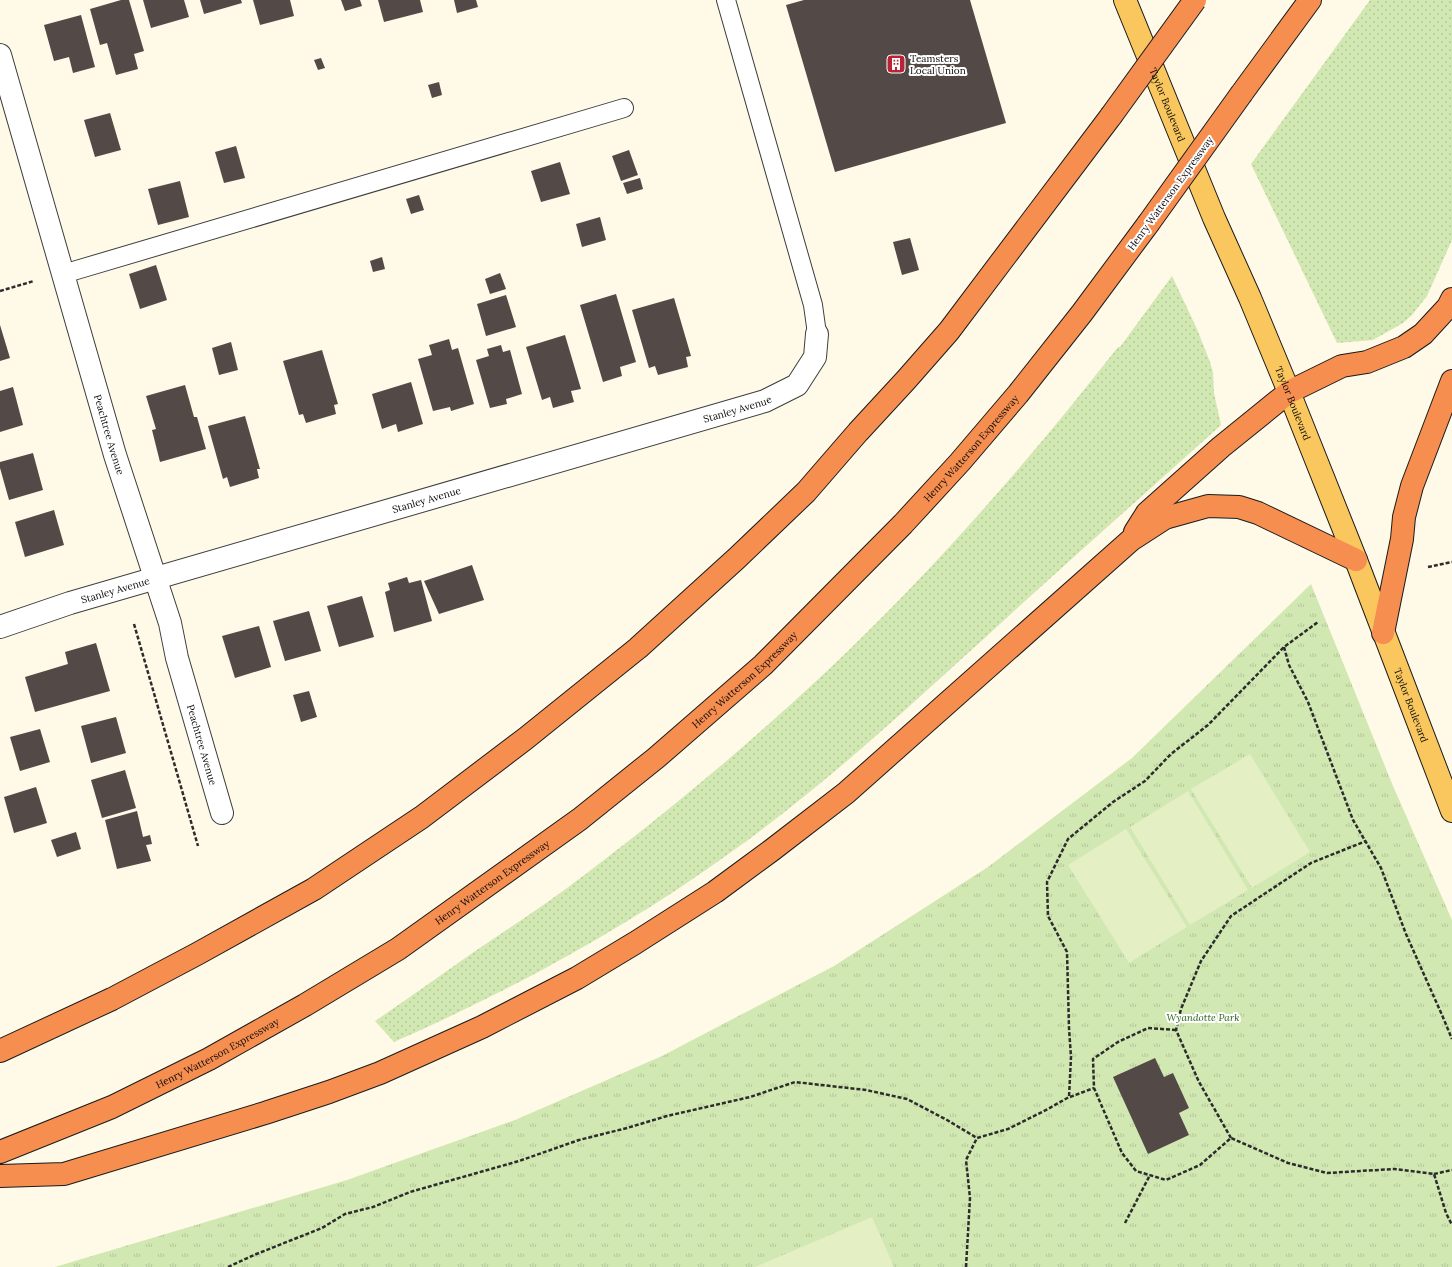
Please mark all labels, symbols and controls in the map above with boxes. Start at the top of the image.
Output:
place label: Teamsters Local Union [910,52,966,77]
building icon: Teamsters Local Union [885,53,907,75]
street label: Taylor Boulevard [1146,66,1188,144]
street label: Henry Watterson Expressway [1125,133,1217,253]
street label: Taylor Boulevard [1272,365,1314,442]
street label: Stanley Avenue [702,392,775,426]
street label: Henry Watterson Expressway [921,392,1022,505]
street label: Peachtree Avenue [91,393,127,477]
street label: Stanley Avenue [391,484,463,516]
street label: Stanley Avenue [79,574,152,606]
street label: Henry Watterson Expressway [689,628,800,731]
street label: Taylor Boulevard [1391,666,1431,744]
street label: Peachtree Avenue [184,703,220,787]
street label: Henry Watterson Expressway [432,837,553,928]
park label: Wyandotte Park [1167,1011,1239,1024]
street label: Henry Watterson Expressway [154,1015,282,1091]

